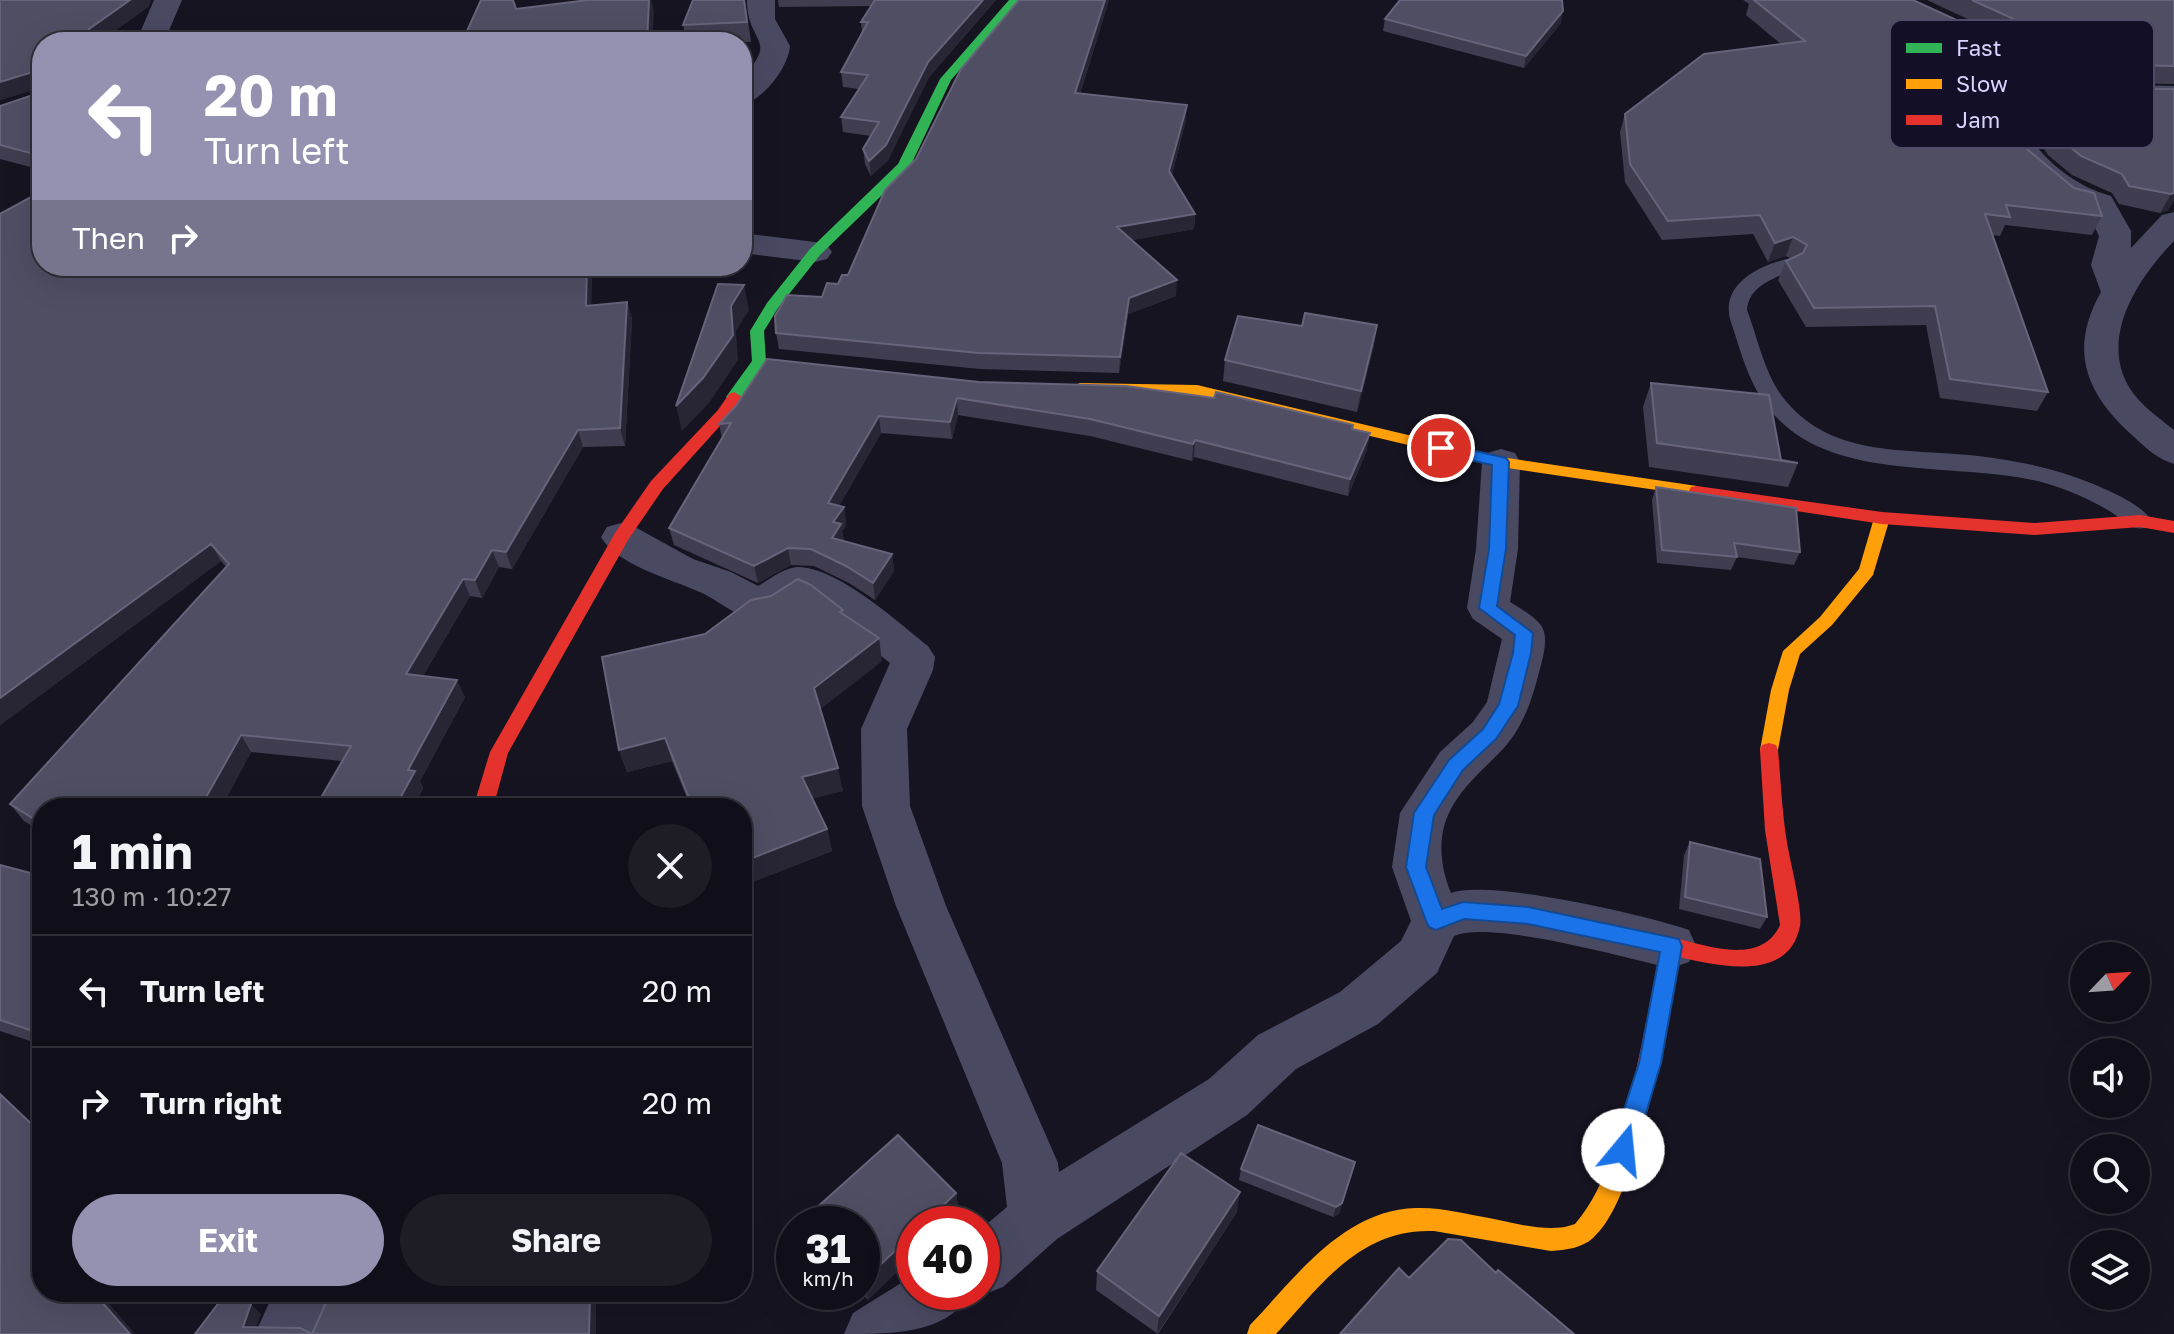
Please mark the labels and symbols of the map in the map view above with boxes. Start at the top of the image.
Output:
legend [1890,20,2154,148]
text: Fast [1956,34,2002,61]
text: Slow [1956,70,2008,97]
text: Jam [1956,106,2000,133]
pin [1407,414,1475,482]
north arrow [2070,942,2150,1022]
position arrow [1581,1108,1665,1192]
speed limit sign: 40 [896,1206,1000,1310]

